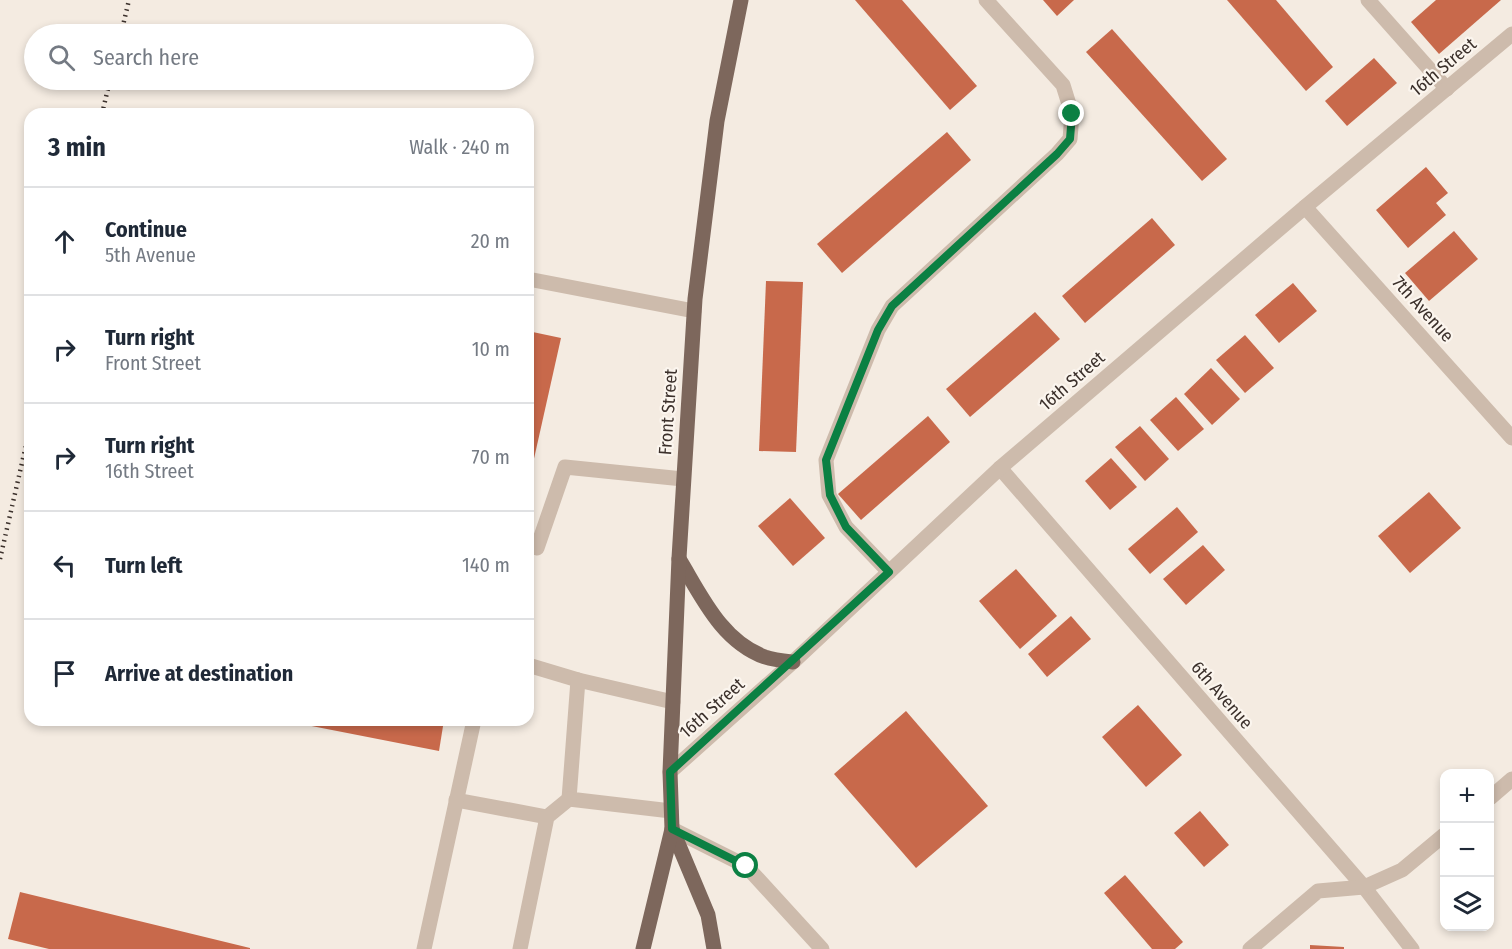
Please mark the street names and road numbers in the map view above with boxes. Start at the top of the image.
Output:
street label: 16th Street [1405,33,1481,101]
street label: 7th Avenue [1388,272,1458,347]
street label: 16th Street [1035,346,1109,415]
street label: Front Street [654,368,682,456]
street label: 6th Avenue [1187,657,1257,733]
street label: 16th Street [675,673,749,743]

